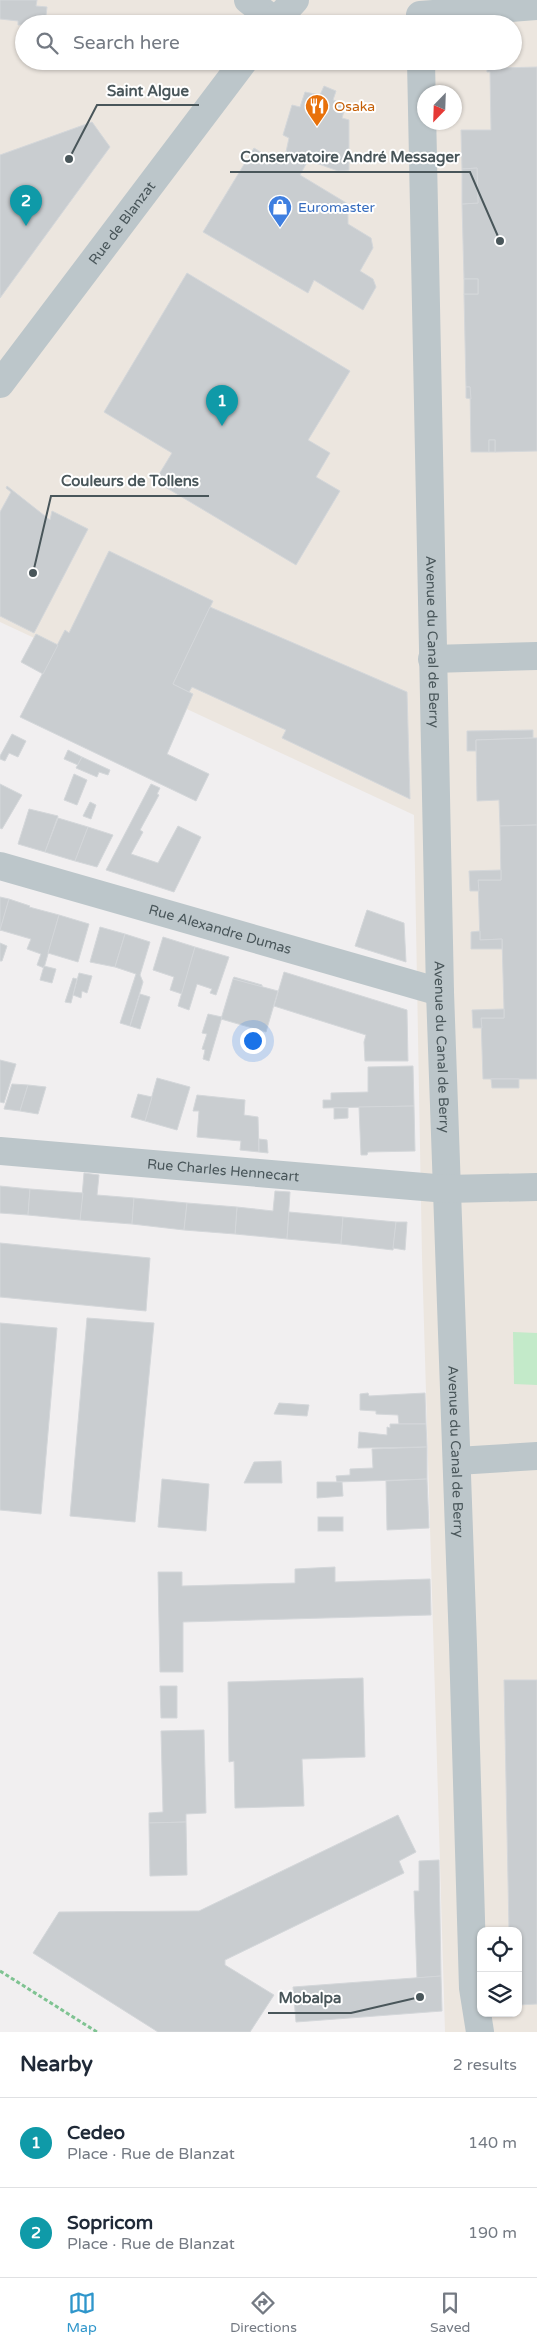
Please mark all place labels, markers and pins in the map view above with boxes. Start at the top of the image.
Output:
callout: Saint Algue [97,75,199,105]
restaurant icon: Osaka [304,93,330,127]
place label: Osaka [334,98,375,115]
callout: Conservatoire André Messager [230,142,470,172]
pin: 2 [10,185,42,226]
shop icon: Euromaster [267,194,293,228]
place label: Euromaster [298,199,375,216]
pin: 1 [206,385,238,426]
callout: Couleurs de Tollens [51,466,209,496]
callout: Mobalpa [268,1983,351,2013]

